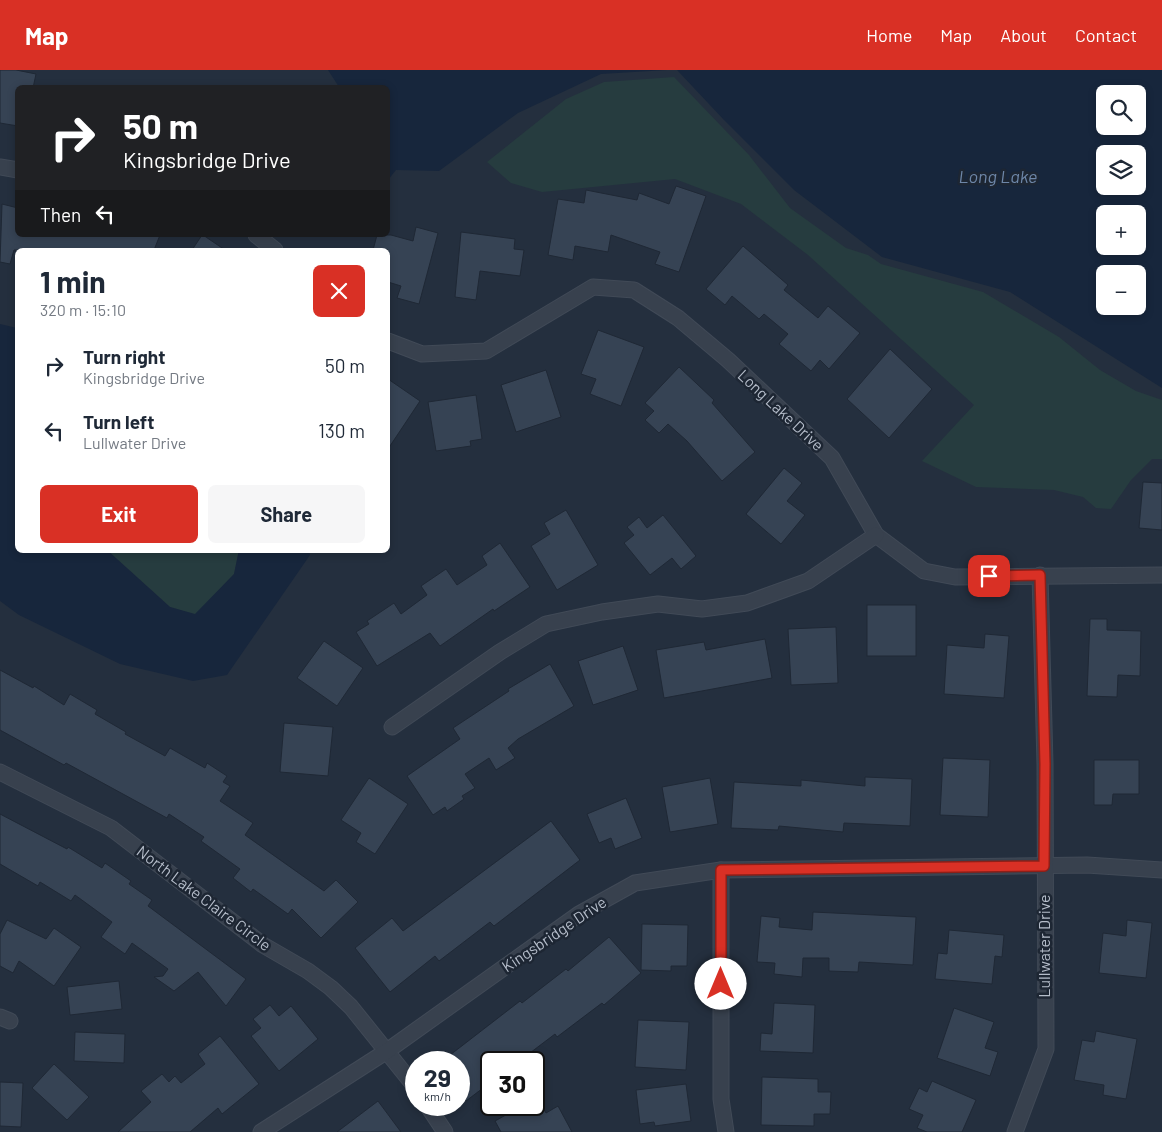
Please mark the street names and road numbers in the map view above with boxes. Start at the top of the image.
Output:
street label: Long Lake Drive [734,365,828,454]
street label: North Lake Claire Circle [133,841,275,954]
street label: Kingsbridge Drive [498,892,610,976]
street label: Lullwater Drive [1034,894,1053,998]

